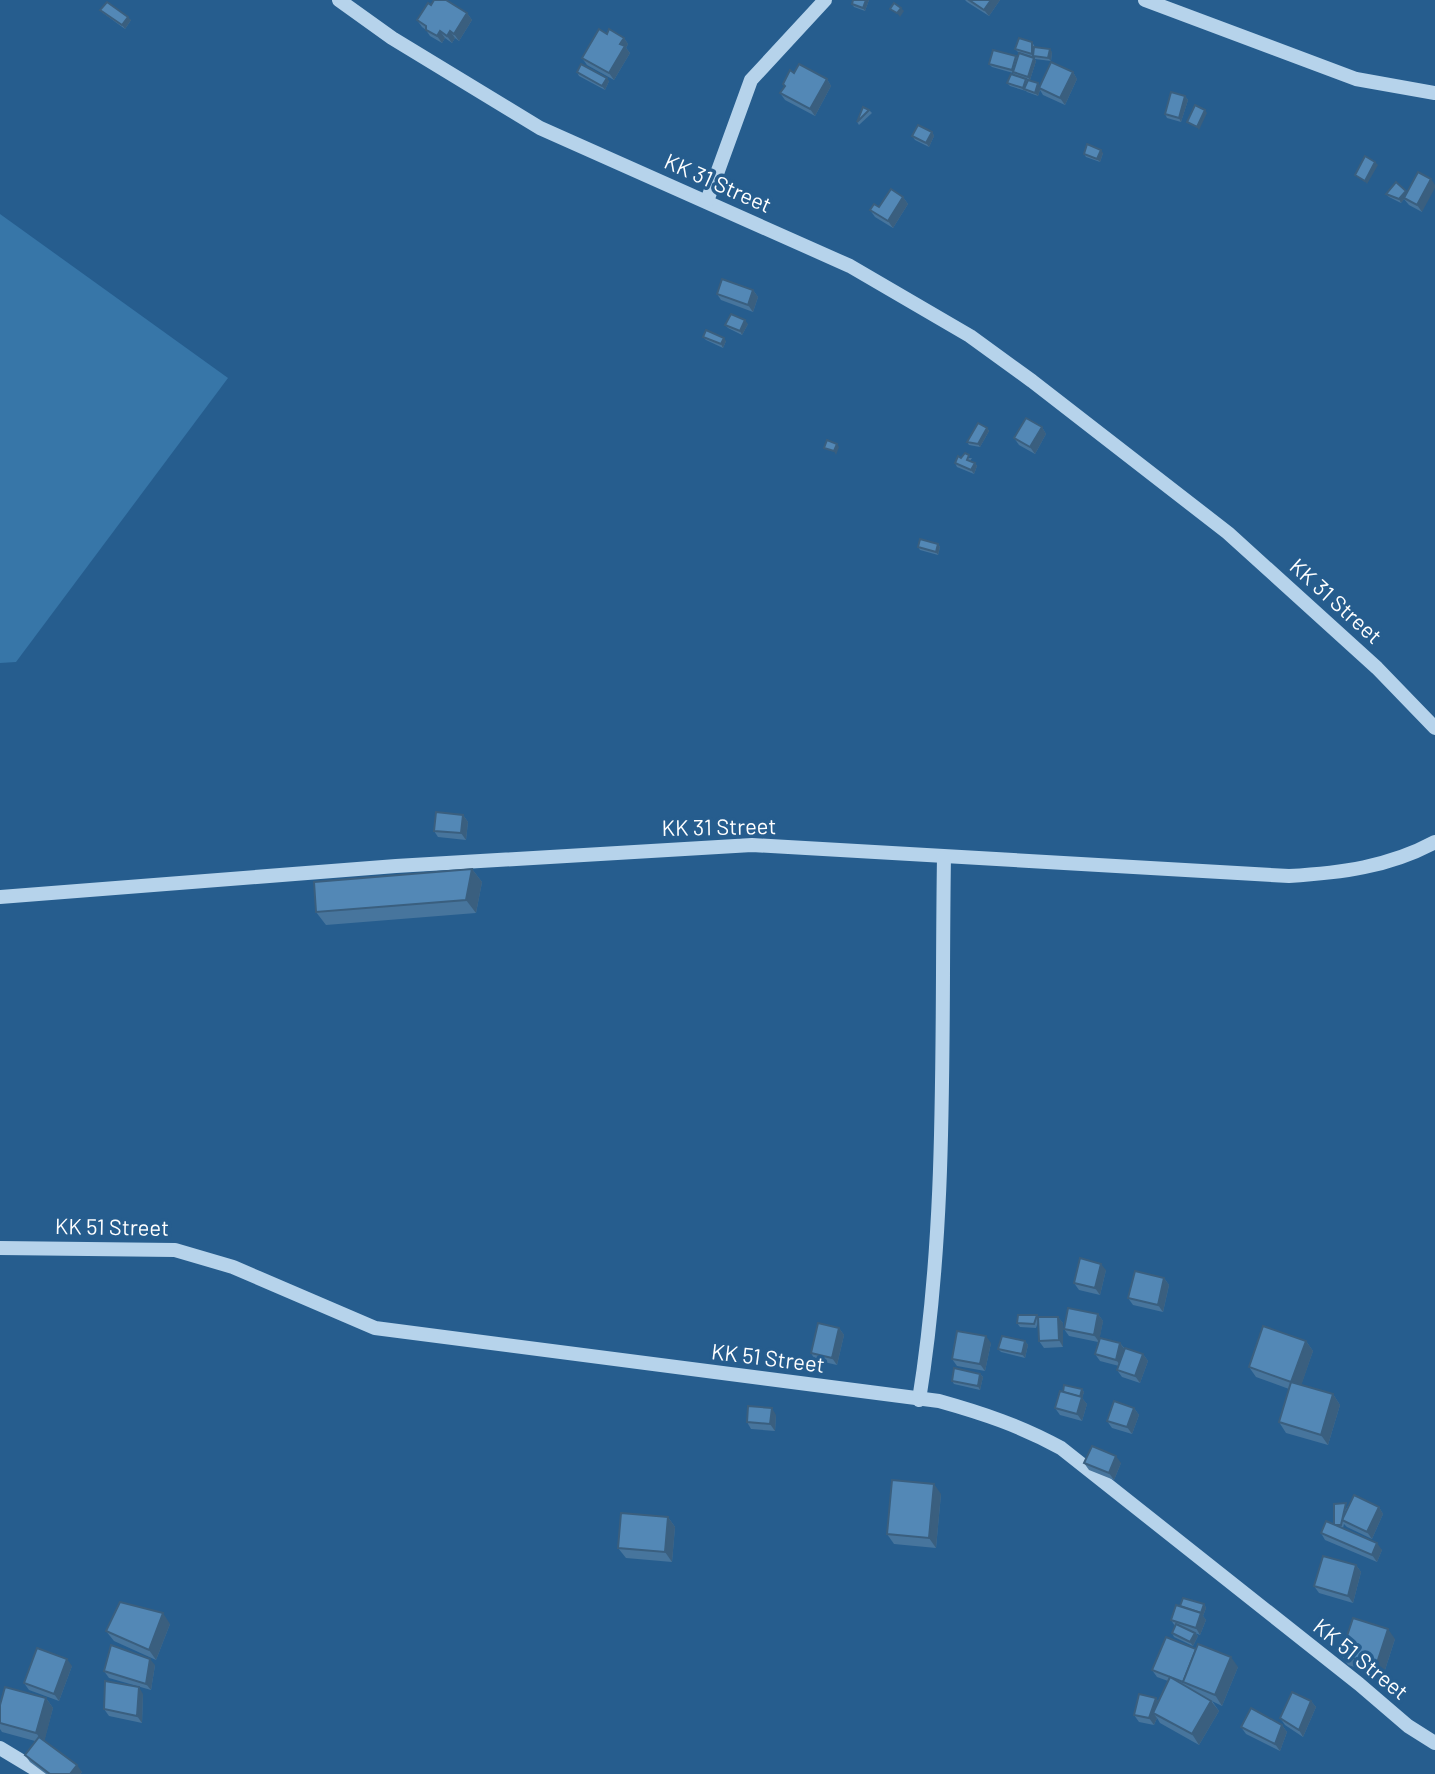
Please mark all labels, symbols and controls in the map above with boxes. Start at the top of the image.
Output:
street label: KK 31 Street [661,147,776,217]
street label: KK 31 Street [1285,552,1388,648]
street label: KK 31 Street [661,812,777,840]
street label: KK 51 Street [55,1212,169,1240]
street label: KK 51 Street [710,1337,826,1377]
street label: KK 51 Street [1309,1612,1414,1704]

